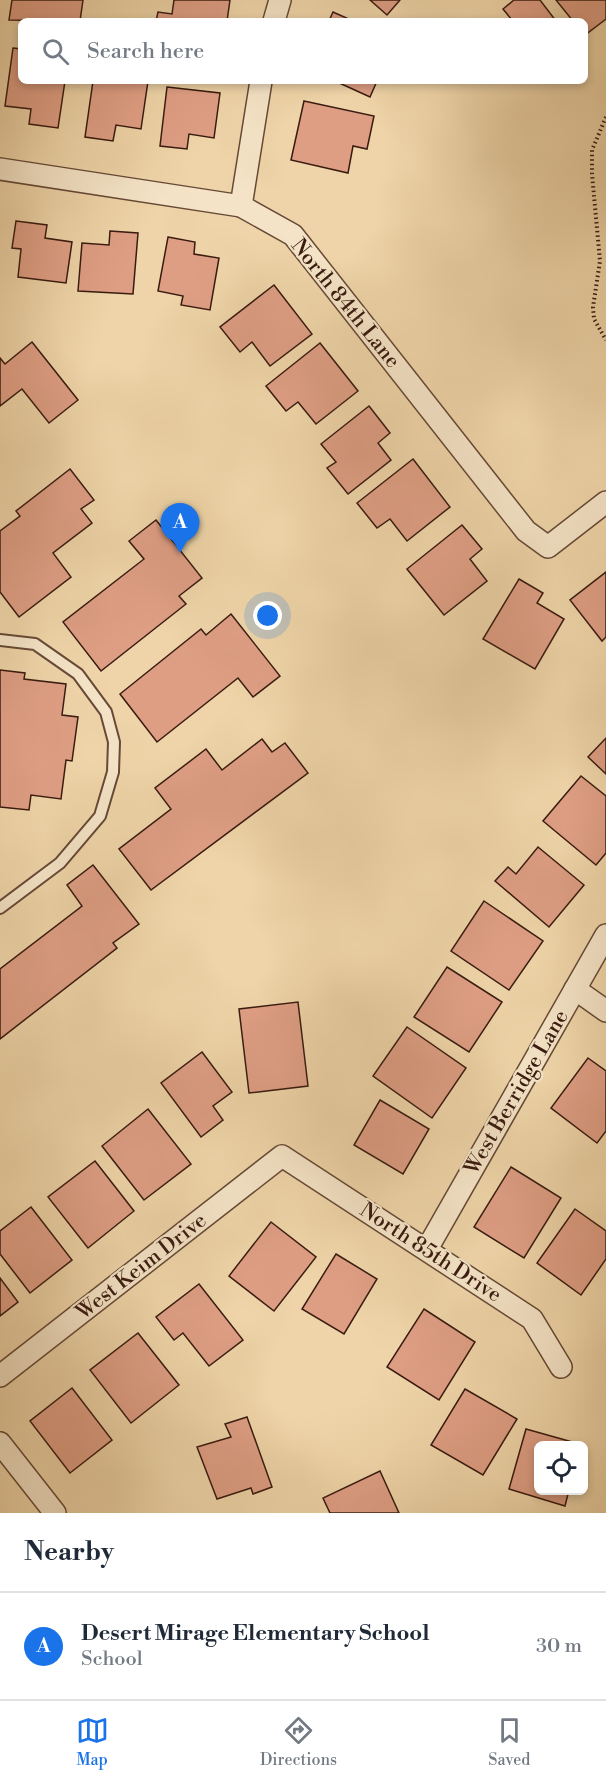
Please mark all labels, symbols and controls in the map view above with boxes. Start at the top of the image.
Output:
search box [18,18,588,84]
icon: search [39,35,72,68]
text: Search here [87,38,204,65]
street label: North 84th Lane [285,234,405,374]
pin: A [160,504,200,553]
your location [253,601,282,630]
street label: West Berridge Lane [459,1006,575,1180]
street label: North 85th Drive [355,1197,506,1308]
street label: West Keim Drive [70,1208,212,1326]
map controls [534,1441,588,1495]
button: locate [534,1441,588,1495]
text: Nearby [24,1536,114,1568]
text: Desert Mirage Elementary School [81,1620,430,1647]
text: A [36,1634,51,1659]
text: 30 m [536,1634,582,1659]
text: School [81,1647,143,1672]
tab: Map [76,1714,109,1770]
tab: Directions [260,1714,337,1770]
tab: Saved [488,1714,530,1770]

